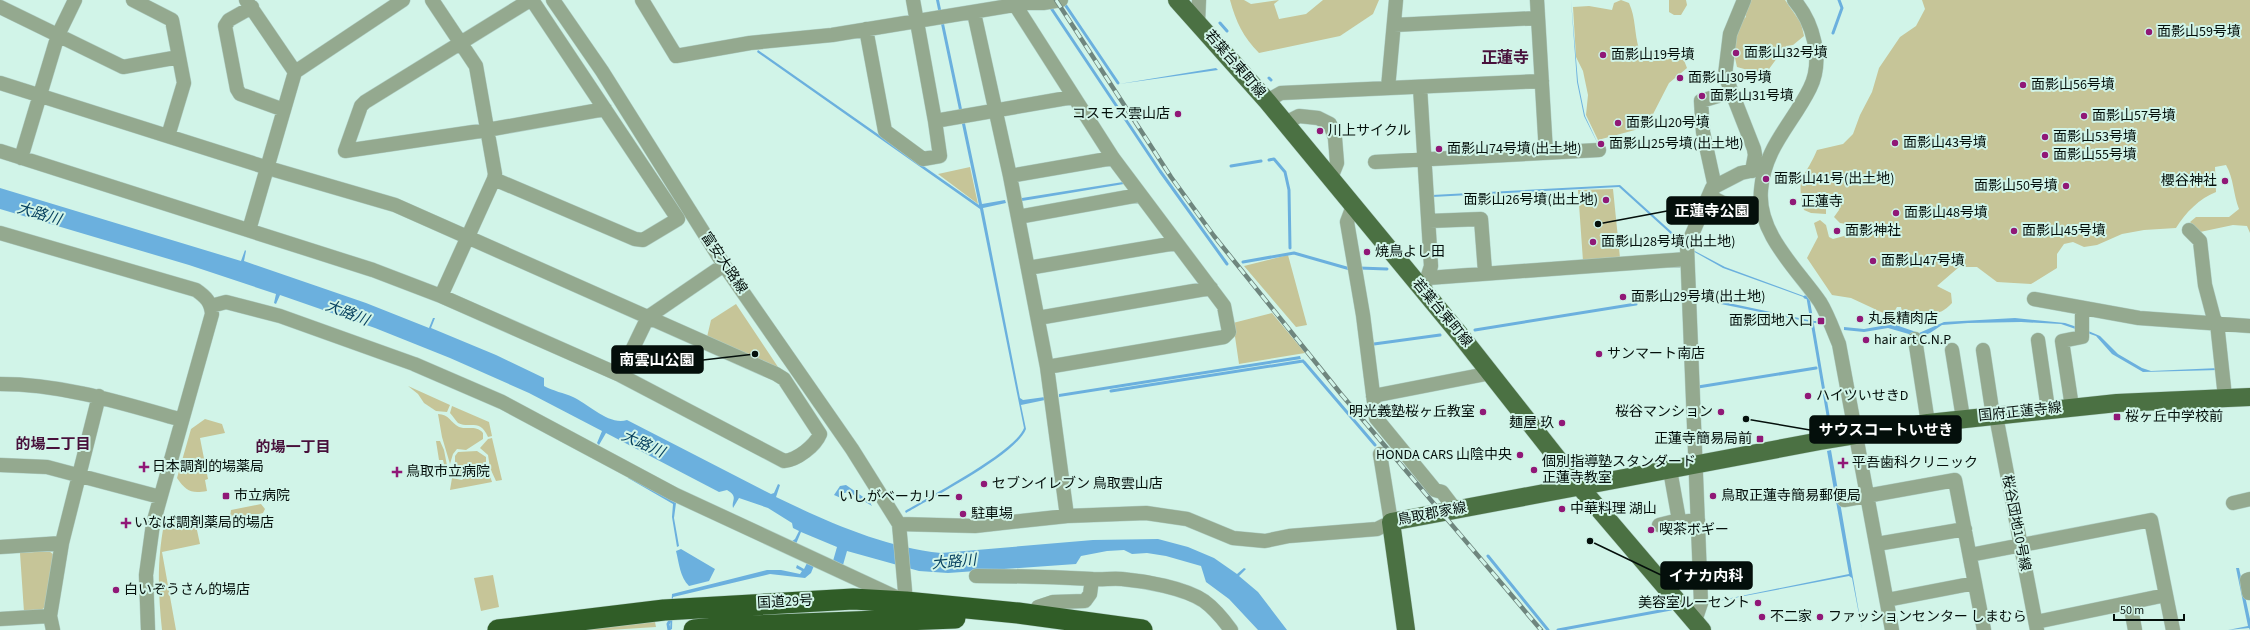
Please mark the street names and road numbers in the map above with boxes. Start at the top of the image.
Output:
street label: 若葉台東町線 [1200,26,1270,102]
street label: 富安大路線 [696,228,752,298]
street label: 若葉台東町線 [1407,274,1477,352]
street label: 国府正蓮寺線 [1977,398,2063,426]
street label: 桜谷団地10号線 [1997,473,2035,573]
street label: 鳥取郡家線 [1396,498,1468,530]
street label: 国道29号 [757,591,813,613]

